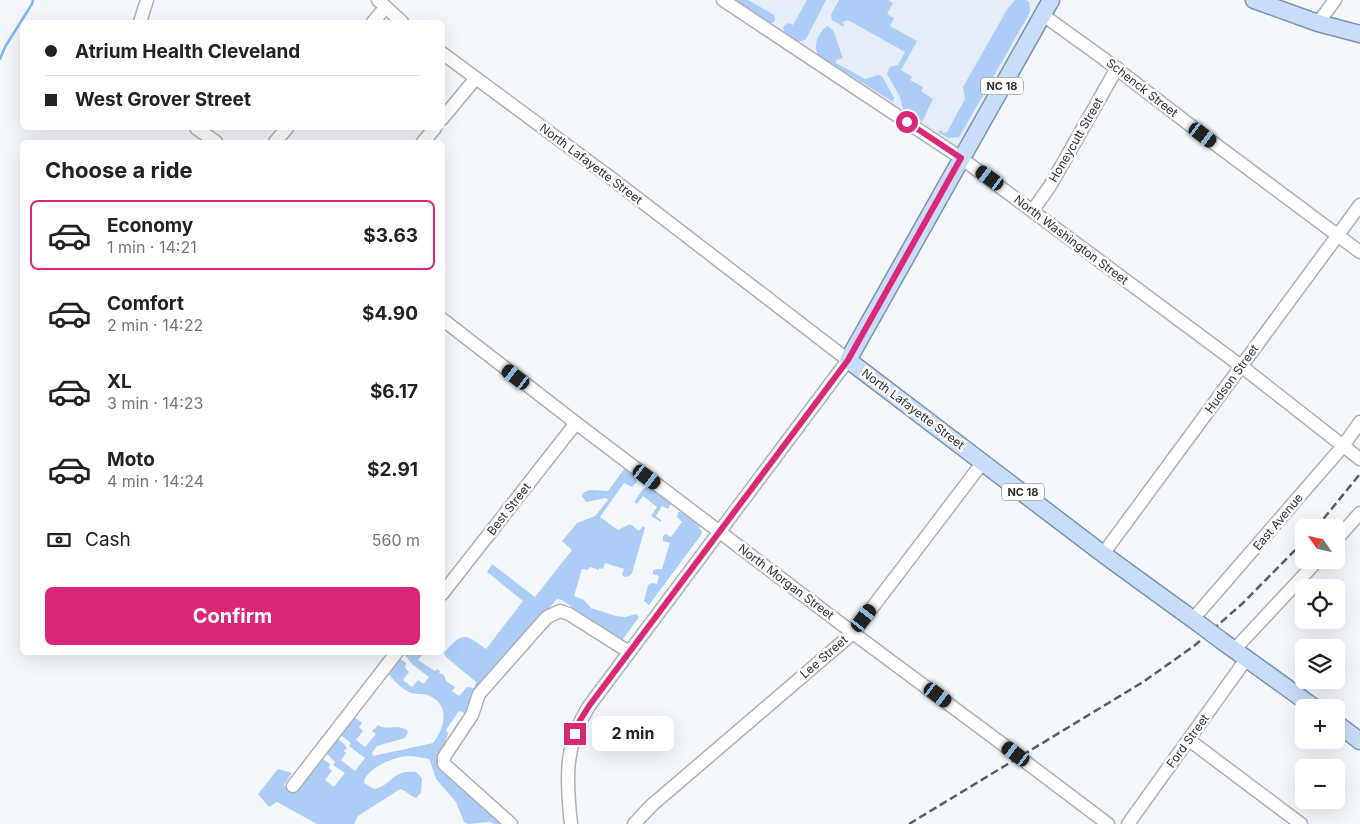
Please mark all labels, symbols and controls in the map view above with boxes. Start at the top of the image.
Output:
text: Atrium Health Cleveland [75,40,300,63]
street label: Schenck Street [1104,55,1181,120]
road number: NC 18 [981,78,1023,94]
text: West Grover Street [75,88,251,111]
street label: Honeycutt Street [1045,95,1106,185]
route start [896,111,918,133]
street label: North Lafayette Street [537,120,646,207]
car [1186,120,1219,150]
text: Choose a ride [45,157,193,183]
car [973,163,1006,193]
street label: North Washington Street [1011,192,1132,288]
icon: car [47,213,92,258]
text: Economy [107,214,193,237]
text: $3.63 [363,224,418,247]
text: 1 min · 14:21 [107,237,197,257]
icon: car [47,291,92,336]
text: Comfort [107,292,184,315]
text: $4.90 [362,302,418,325]
text: 2 min · 14:22 [107,315,203,335]
street label: Hudson Street [1202,341,1262,416]
car [499,362,532,392]
street label: North Lafayette Street [859,365,968,452]
icon: car [47,369,92,414]
text: XL [107,370,132,393]
text: $6.17 [370,380,418,403]
text: 3 min · 14:23 [107,393,203,413]
icon: car [47,447,92,492]
text: Moto [107,448,155,471]
text: $2.91 [367,458,418,481]
car [630,462,663,492]
text: 4 min · 14:24 [107,471,204,491]
street label: Best Street [484,479,534,538]
road number: NC 18 [1002,484,1044,501]
street label: East Avenue [1249,490,1306,553]
north arrow [1295,519,1345,569]
map controls [1295,519,1345,809]
icon: cash [45,526,73,554]
text: Cash [85,528,131,551]
text: 560 m [372,530,420,550]
street label: North Morgan Street [735,541,837,623]
button: locate [1295,579,1345,629]
button: Confirm [45,587,420,645]
car [848,602,879,634]
street label: Lee Street [797,632,851,681]
button: layers [1295,639,1345,689]
car [921,680,954,710]
button: + [1295,699,1345,749]
street label: Ford Street [1163,711,1212,770]
callout: 2 min [592,716,675,752]
route end [564,723,586,745]
text: 2 min [612,723,654,743]
car [999,739,1032,769]
button: − [1295,759,1345,809]

